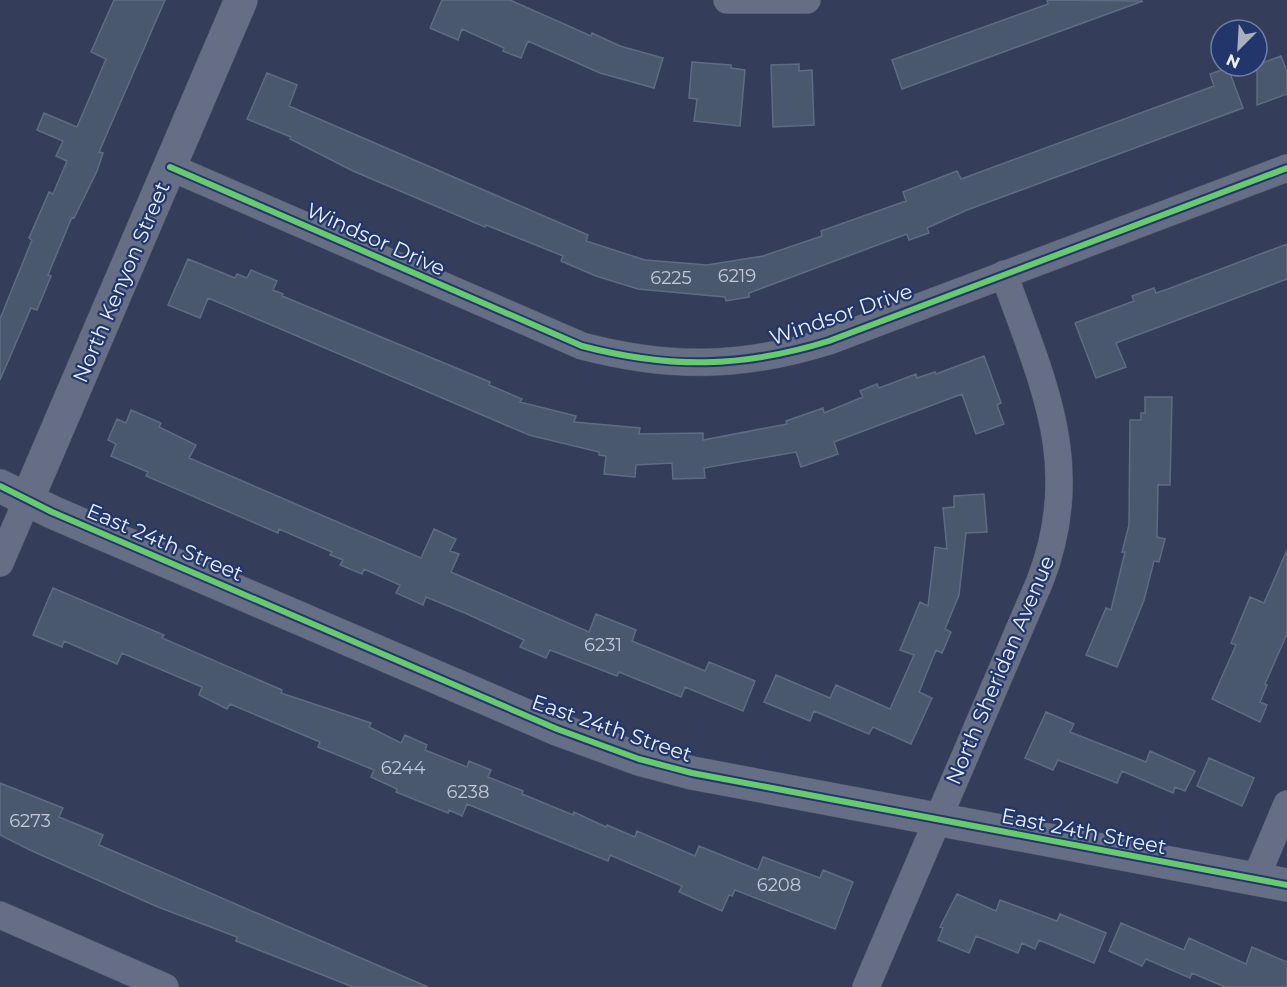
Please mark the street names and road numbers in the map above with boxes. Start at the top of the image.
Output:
street label: North Kenyon Street [67,178,175,386]
street label: Windsor Drive [303,197,449,281]
street label: Windsor Drive [766,278,916,350]
street label: East 24th Street [83,498,247,586]
street label: North Sheridan Avenue [940,552,1060,788]
street label: East 24th Street [529,689,695,767]
street label: East 24th Street [999,803,1169,859]

